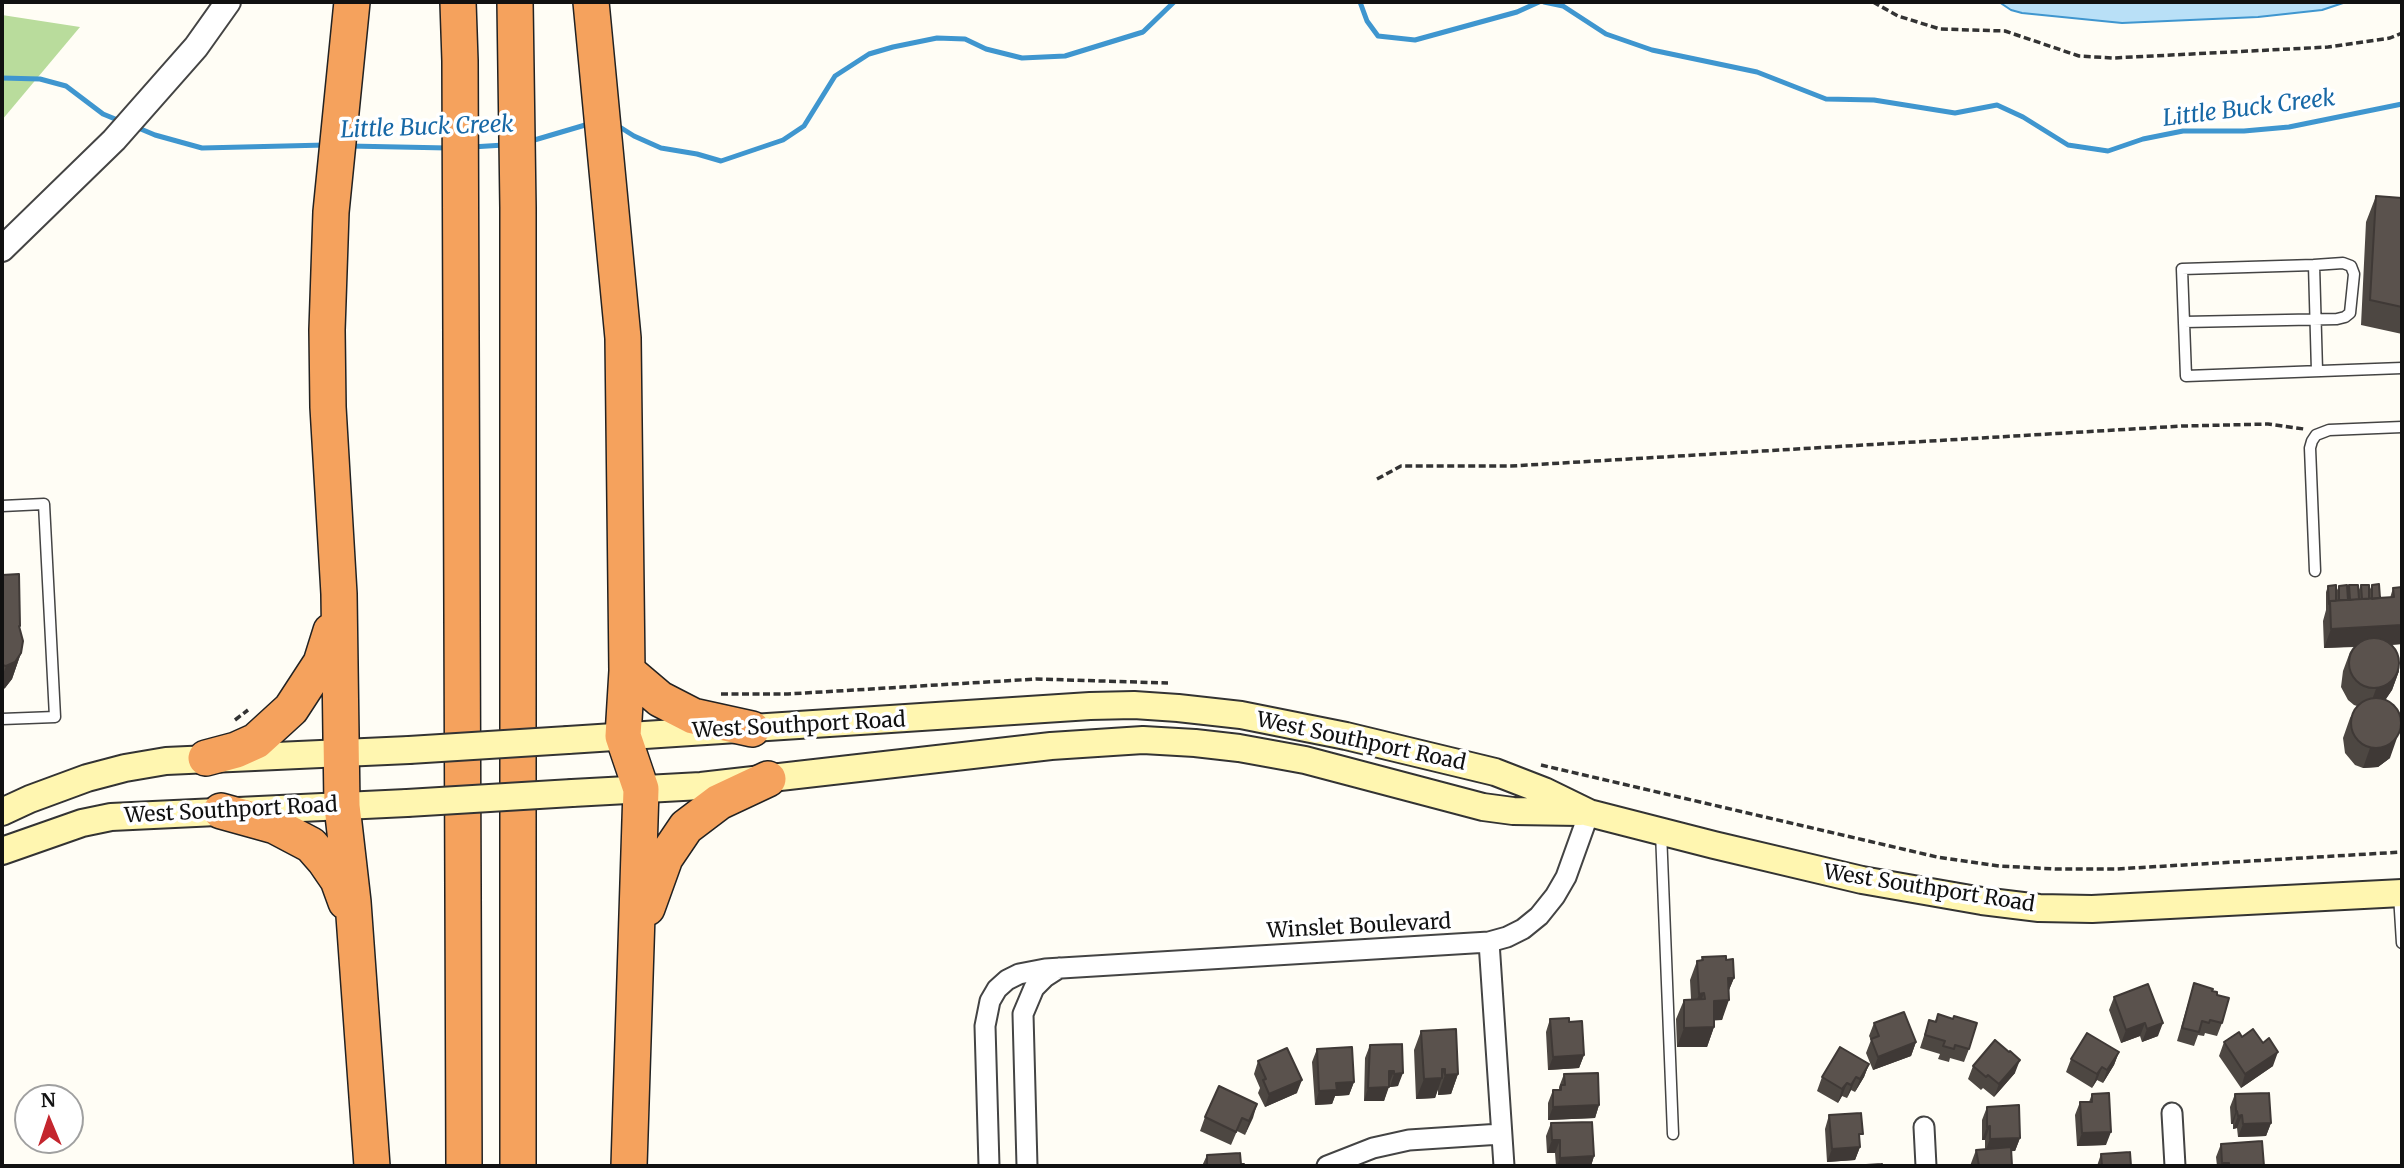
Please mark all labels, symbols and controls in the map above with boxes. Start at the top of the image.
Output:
water label: Little Buck Creek [2161,85,2337,133]
water label: Little Buck Creek [340,111,514,145]
street label: West Southport Road [692,708,906,744]
street label: West Southport Road [1254,708,1468,776]
street label: West Southport Road [124,793,338,829]
street label: West Southport Road [1822,860,2036,918]
street label: Winslet Boulevard [1266,910,1452,944]
north arrow [14,1084,84,1154]
text: N [40,1088,56,1112]

